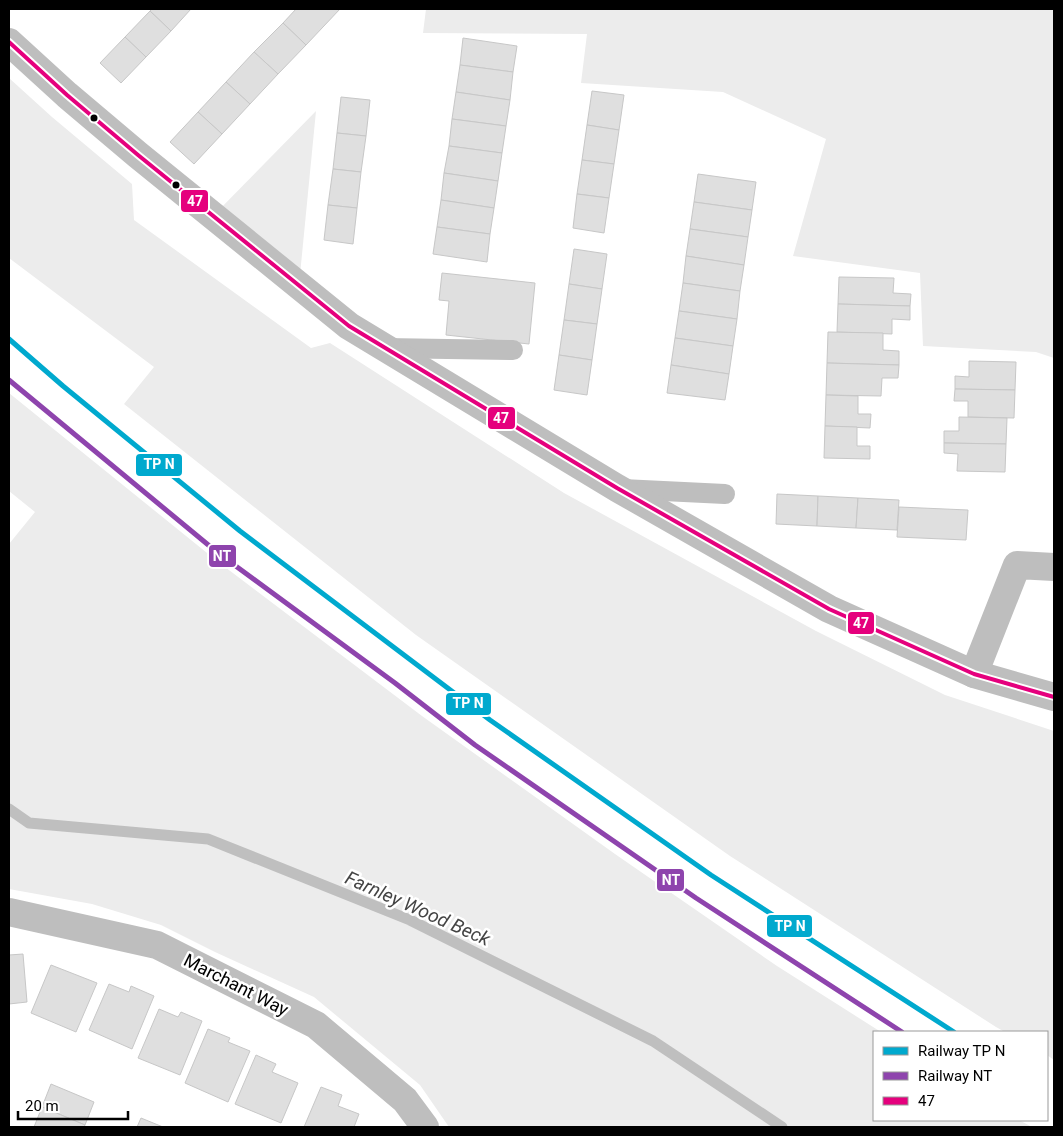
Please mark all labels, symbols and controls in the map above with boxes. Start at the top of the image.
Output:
unlabelled marker [89,113,99,123]
unlabelled marker [171,180,181,190]
line badge: 47 [180,189,209,213]
text: 47 [187,193,203,209]
line badge: 47 [487,406,516,430]
text: 47 [493,410,509,426]
line badge: TP N [135,453,183,477]
text: TP N [143,456,175,472]
line badge: NT [208,544,237,568]
text: NT [213,548,232,564]
line badge: 47 [847,611,875,635]
text: 47 [853,615,869,631]
line badge: TP N [445,692,492,716]
text: TP N [452,695,484,711]
water label: Farnley Wood Beck [342,866,494,951]
line badge: NT [656,868,685,892]
text: NT [662,872,681,888]
line badge: TP N [766,914,813,938]
text: TP N [774,918,806,934]
street label: Marchant Way [180,949,293,1020]
legend [873,1031,1048,1121]
text: Railway TP N [918,1042,1005,1060]
text: Railway NT [918,1067,992,1085]
scale bar [18,1088,128,1120]
text: 47 [918,1092,935,1110]
text: 20 m [25,1097,59,1115]

